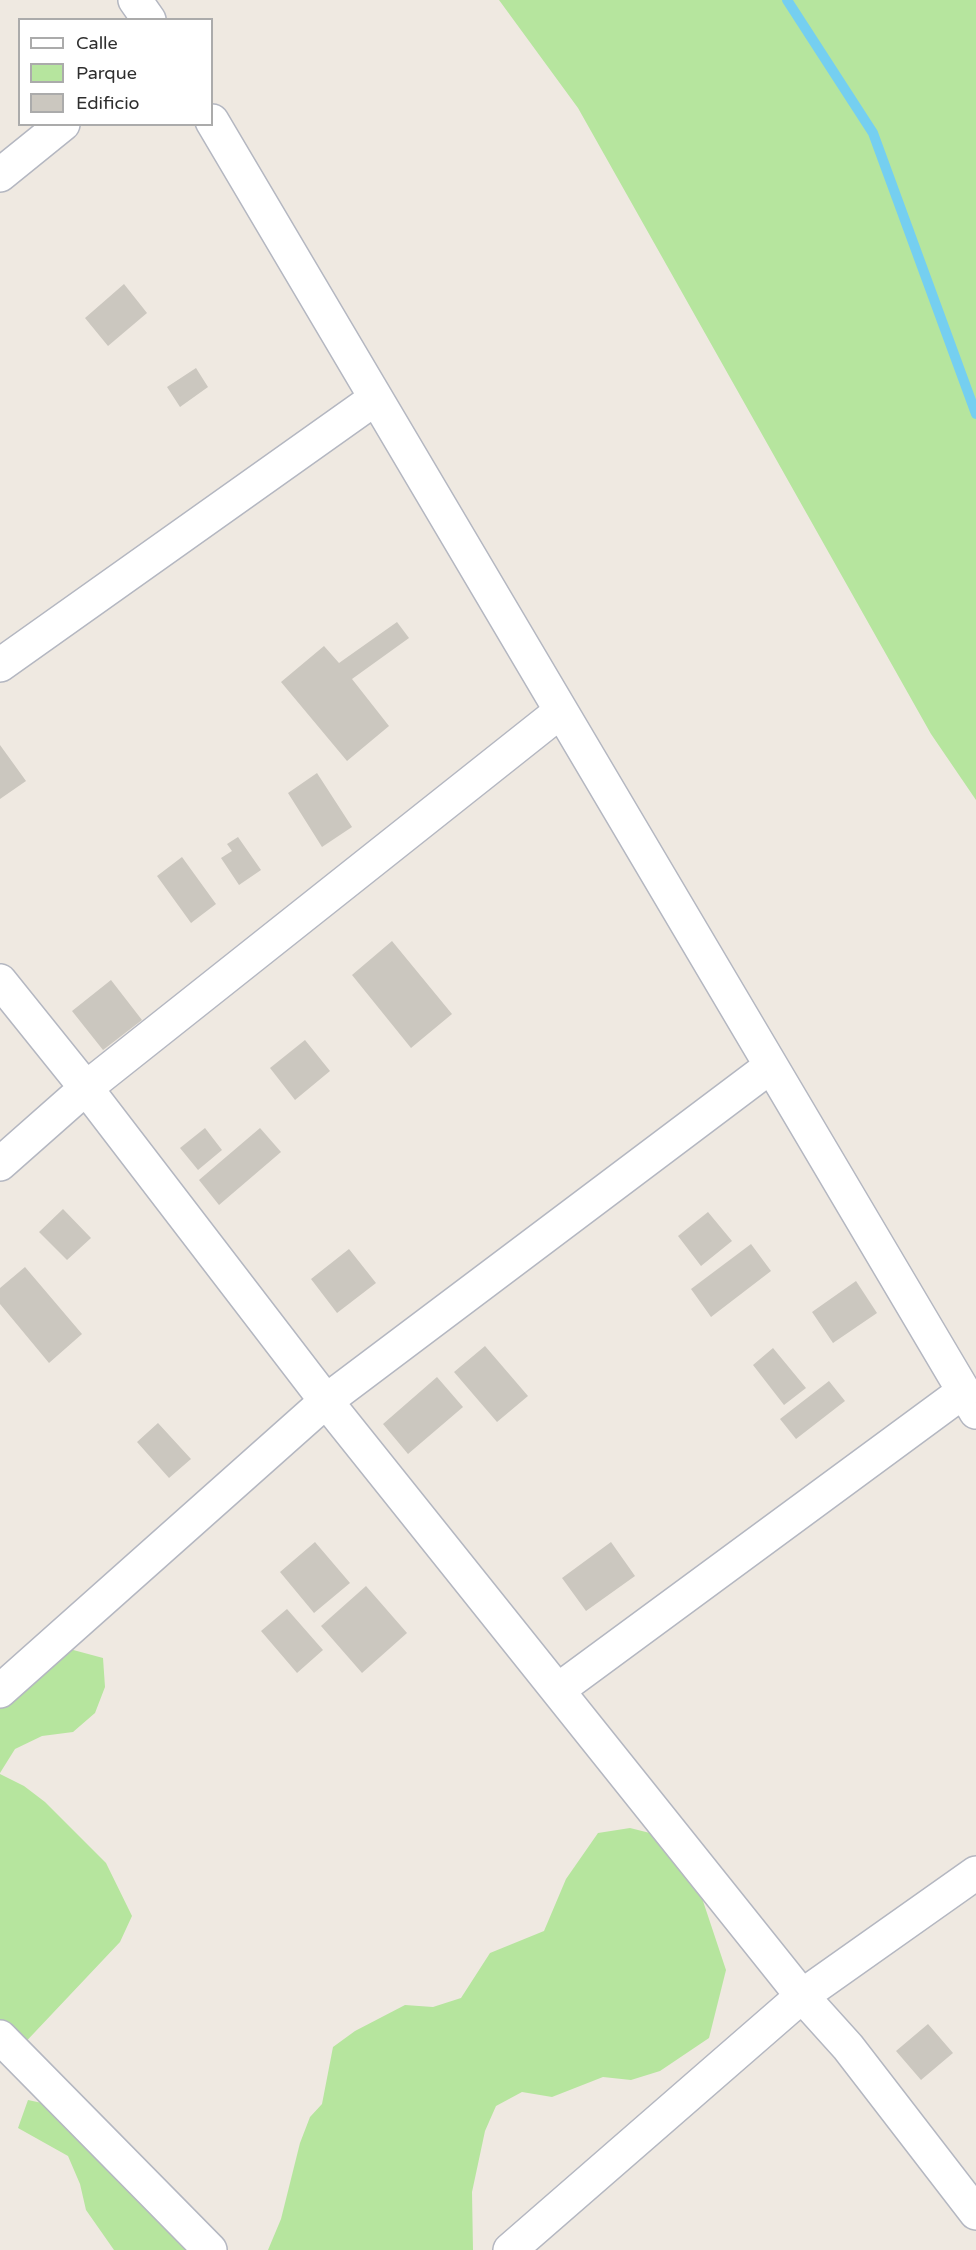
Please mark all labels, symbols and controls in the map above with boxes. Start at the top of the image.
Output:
legend [18,18,213,126]
text: Calle [76,32,118,54]
text: Parque [76,62,137,84]
text: Edificio [76,92,140,114]

